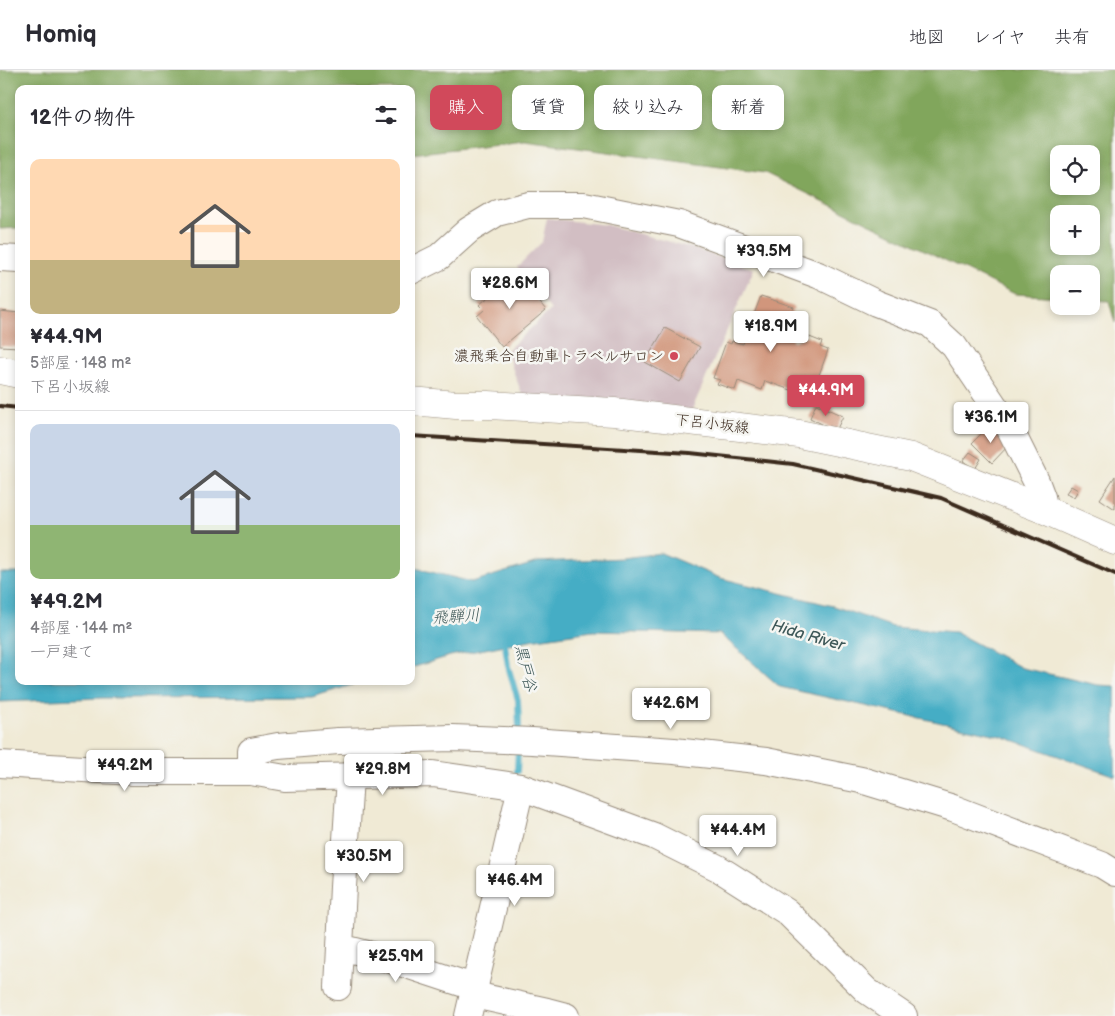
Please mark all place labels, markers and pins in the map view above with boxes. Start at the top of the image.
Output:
pin: ¥39.5M [723,236,805,278]
pin: ¥28.6M [469,268,551,310]
pin: ¥18.9M [730,310,812,353]
place label: 濃飛乗合自動車トラベルサロン [454,347,664,366]
marker: 濃飛乗合自動車トラベルサロン [668,350,680,362]
pin: ¥44.9M [785,374,867,417]
pin: ¥36.1M [950,402,1032,444]
pin: ¥42.6M [630,688,712,730]
pin: ¥49.2M [84,750,166,792]
pin: ¥29.8M [342,754,424,796]
pin: ¥44.4M [697,814,779,857]
pin: ¥30.5M [323,840,405,883]
pin: ¥46.4M [474,864,556,907]
pin: ¥25.9M [355,940,437,983]

